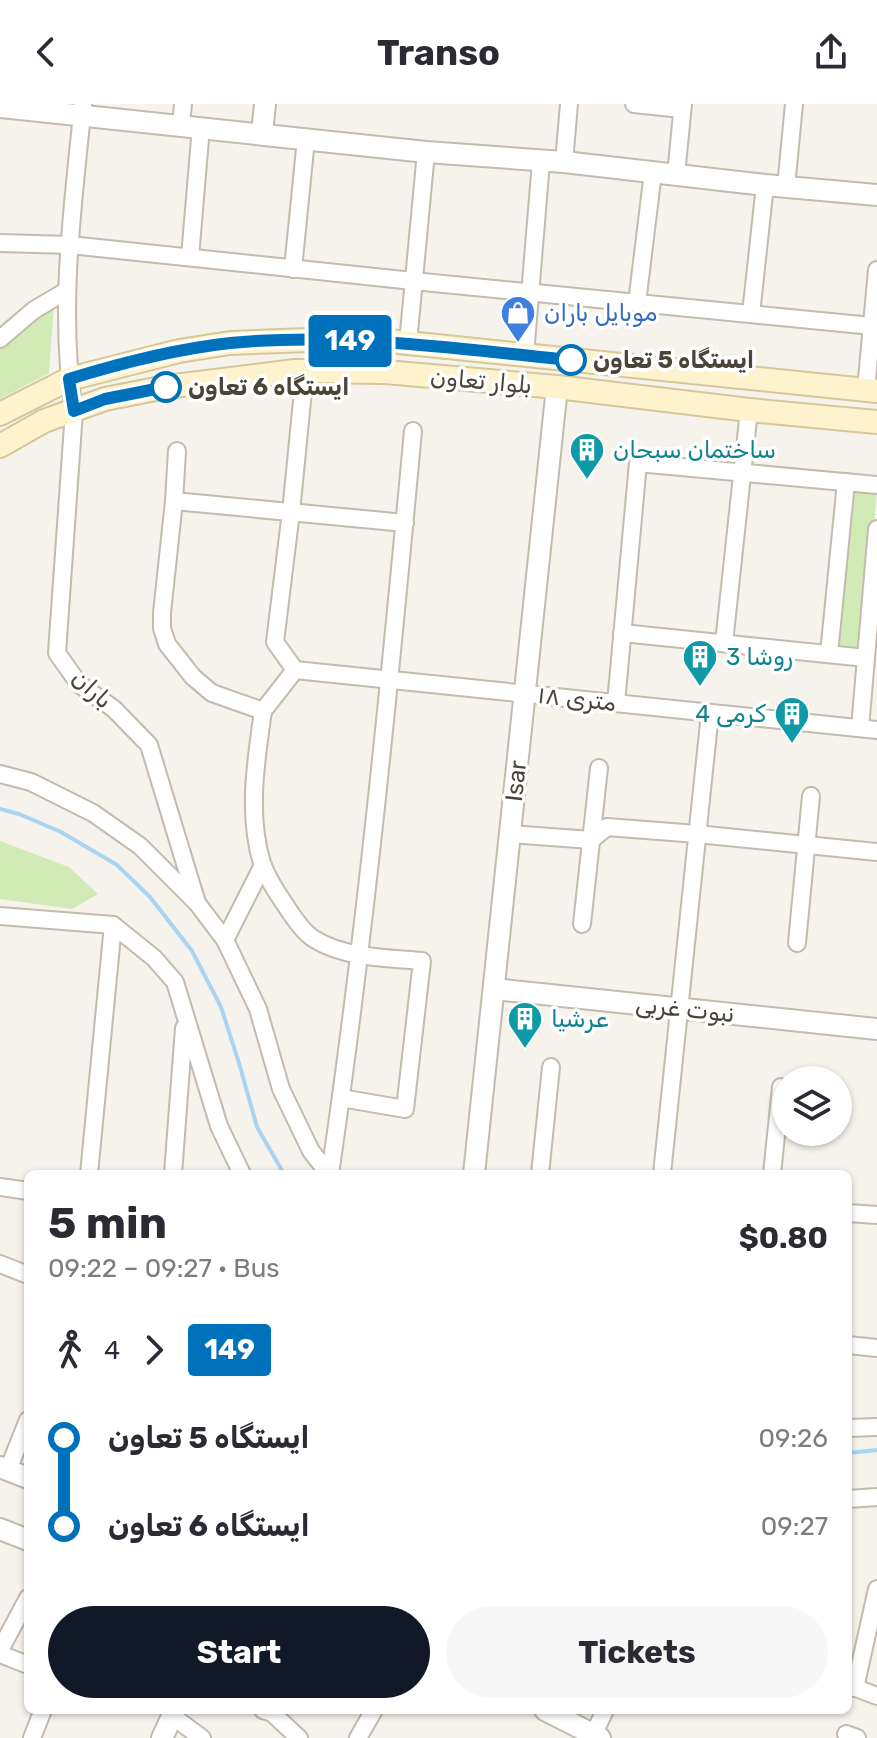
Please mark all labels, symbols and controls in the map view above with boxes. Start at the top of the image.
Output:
icon: back [24,30,68,74]
icon: share [809,30,853,74]
text: Transo [377,31,500,74]
shop icon: موبایل باران [499,294,537,344]
place label: موبایل باران [544,299,657,327]
line badge: 149 [304,315,396,367]
text: 149 [325,324,375,357]
marker: ایستگاه 5 تعاون [556,345,586,375]
place label: ایستگاه 5 تعاون [593,346,754,374]
street label: بلوار تعاون [429,363,533,399]
marker: ایستگاه 6 تعاون [151,372,181,402]
place label: ایستگاه 6 تعاون [188,373,349,401]
building icon: ساختمان سبحان [568,431,606,481]
place label: ساختمان سبحان [613,436,776,464]
building icon: روشا 3 [681,638,719,688]
place label: روشا 3 [726,643,793,671]
street label: باران [66,664,118,714]
street label: ۱۸ متری [536,681,618,717]
building icon: کرمی 4 [773,695,811,745]
place label: کرمی 4 [695,700,766,728]
street label: Isar [500,759,532,803]
street label: نبوت غربی [634,990,736,1028]
building icon: عرشیا [506,1000,544,1050]
place label: عرشیا [551,1005,608,1033]
map controls [772,1066,852,1146]
button: layers [772,1066,852,1146]
text: 5 min [48,1197,167,1249]
text: $0.80 [739,1220,828,1256]
text: 09:22 – 09:27 · Bus [48,1253,280,1284]
icon: walk [48,1328,92,1372]
icon: forward [132,1328,176,1372]
text: 149 [204,1333,255,1366]
text: 4 [104,1335,120,1366]
text: ایستگاه 5 تعاون [108,1420,310,1456]
text: 09:26 [758,1423,828,1454]
text: ایستگاه 6 تعاون [108,1508,310,1544]
text: 09:27 [761,1511,828,1542]
button: Start [48,1606,430,1698]
button: Tickets [446,1606,828,1698]

